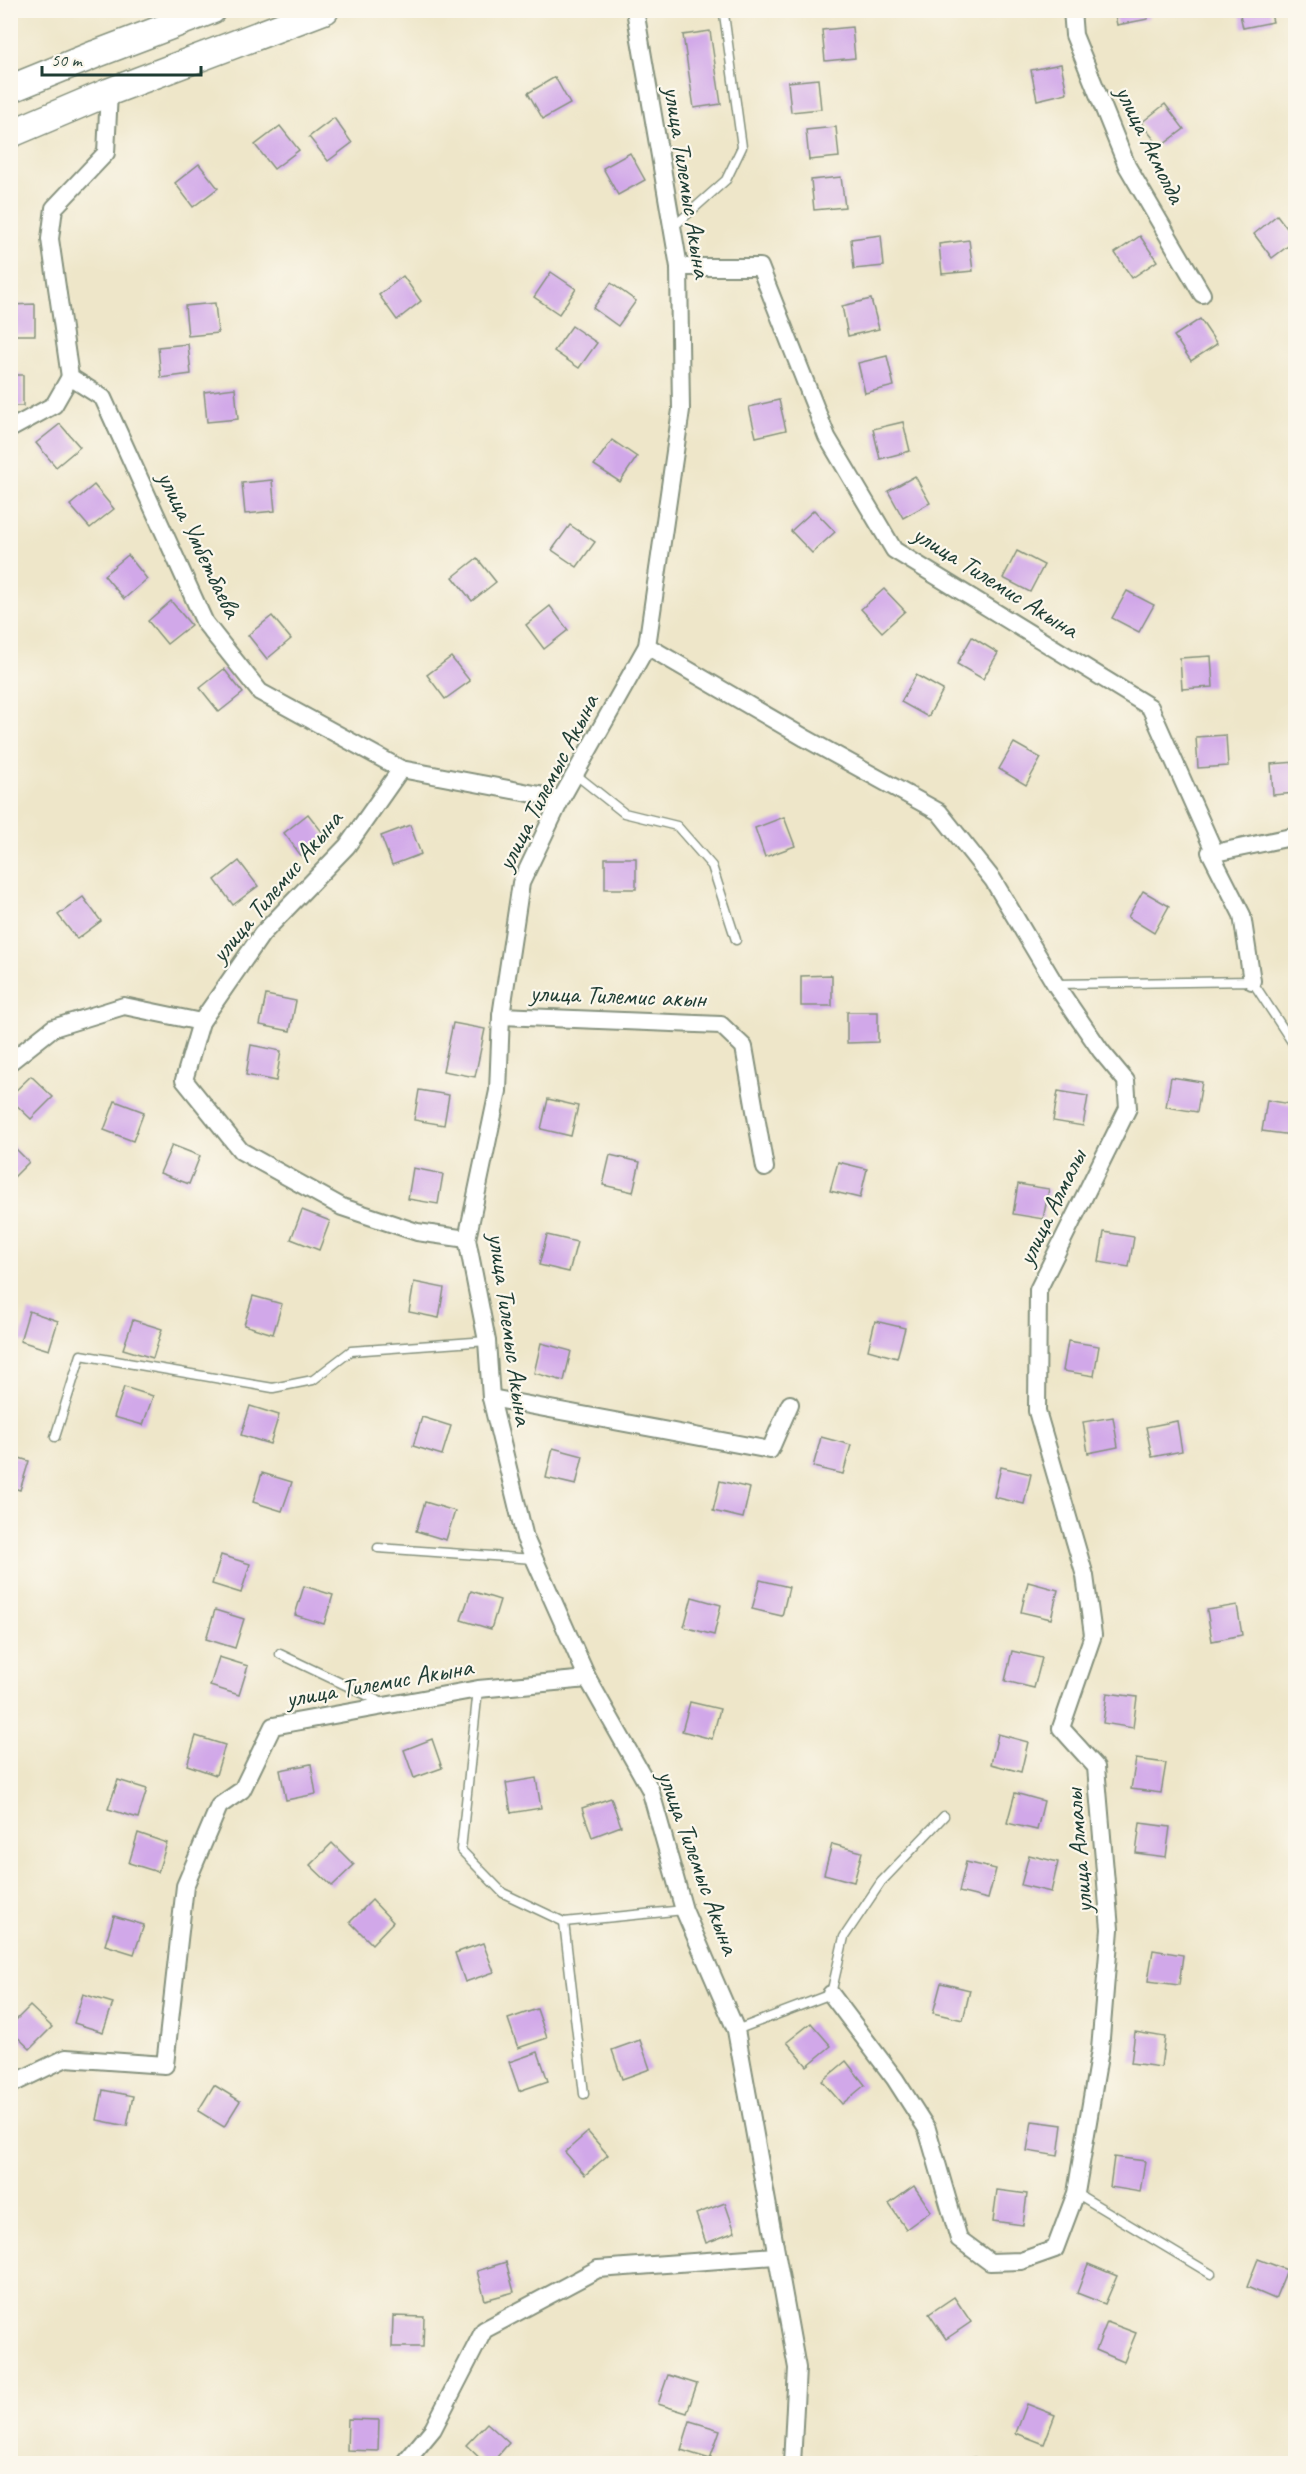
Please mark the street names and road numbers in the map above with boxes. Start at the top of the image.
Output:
street label: улица Акмолда [1107,78,1194,210]
street label: улица Тилемыс Акына [656,82,719,282]
street label: улица Умбетбаева [149,464,250,624]
street label: улица Тилемис Акына [905,516,1086,646]
street label: улица Тилемыс Акына [488,687,607,878]
street label: улица Тилемис Акына [202,802,351,971]
street label: улица Тилемис акын [527,976,708,1015]
street label: улица Алмалы [1008,1142,1095,1272]
street label: улица Тилемыс Акына [480,1229,541,1429]
street label: улица Тилемис Акына [281,1650,477,1716]
street label: улица Тилемыс Акына [649,1764,748,1960]
street label: улица Алмалы [1056,1785,1101,1917]

